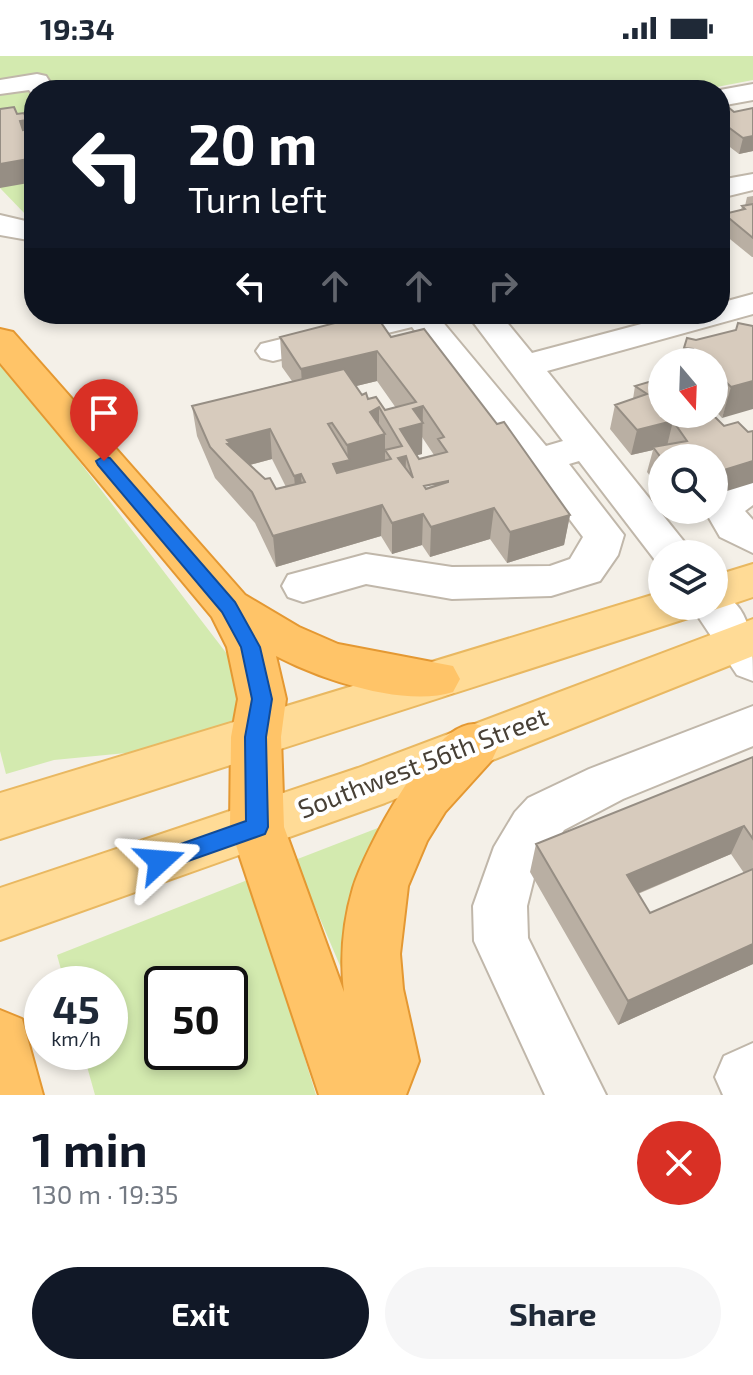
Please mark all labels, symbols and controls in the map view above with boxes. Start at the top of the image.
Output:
text: 19:34 [40,10,115,46]
text: 20 m [188,109,317,176]
icon: left [56,112,160,216]
text: Turn left [188,177,327,220]
icon: left [229,264,273,308]
icon: ahead [313,264,357,308]
icon: ahead [397,264,441,308]
icon: right [481,264,525,308]
north arrow [648,348,728,428]
map controls [648,348,728,620]
pin [70,379,138,461]
icon: arrive [82,391,126,435]
button: search [648,444,728,524]
button: layers [648,540,728,620]
street label: Southwest 56th Street [293,700,552,824]
position arrow [118,819,202,903]
speed limit sign: 50 [144,966,248,1070]
text: 45 [52,984,100,1032]
text: km/h [51,1026,101,1050]
text: 1 min [32,1119,148,1177]
button: close [637,1121,721,1205]
text: 130 m · 19:35 [32,1178,179,1209]
button: Exit [32,1267,369,1359]
button: Share [385,1267,721,1359]

